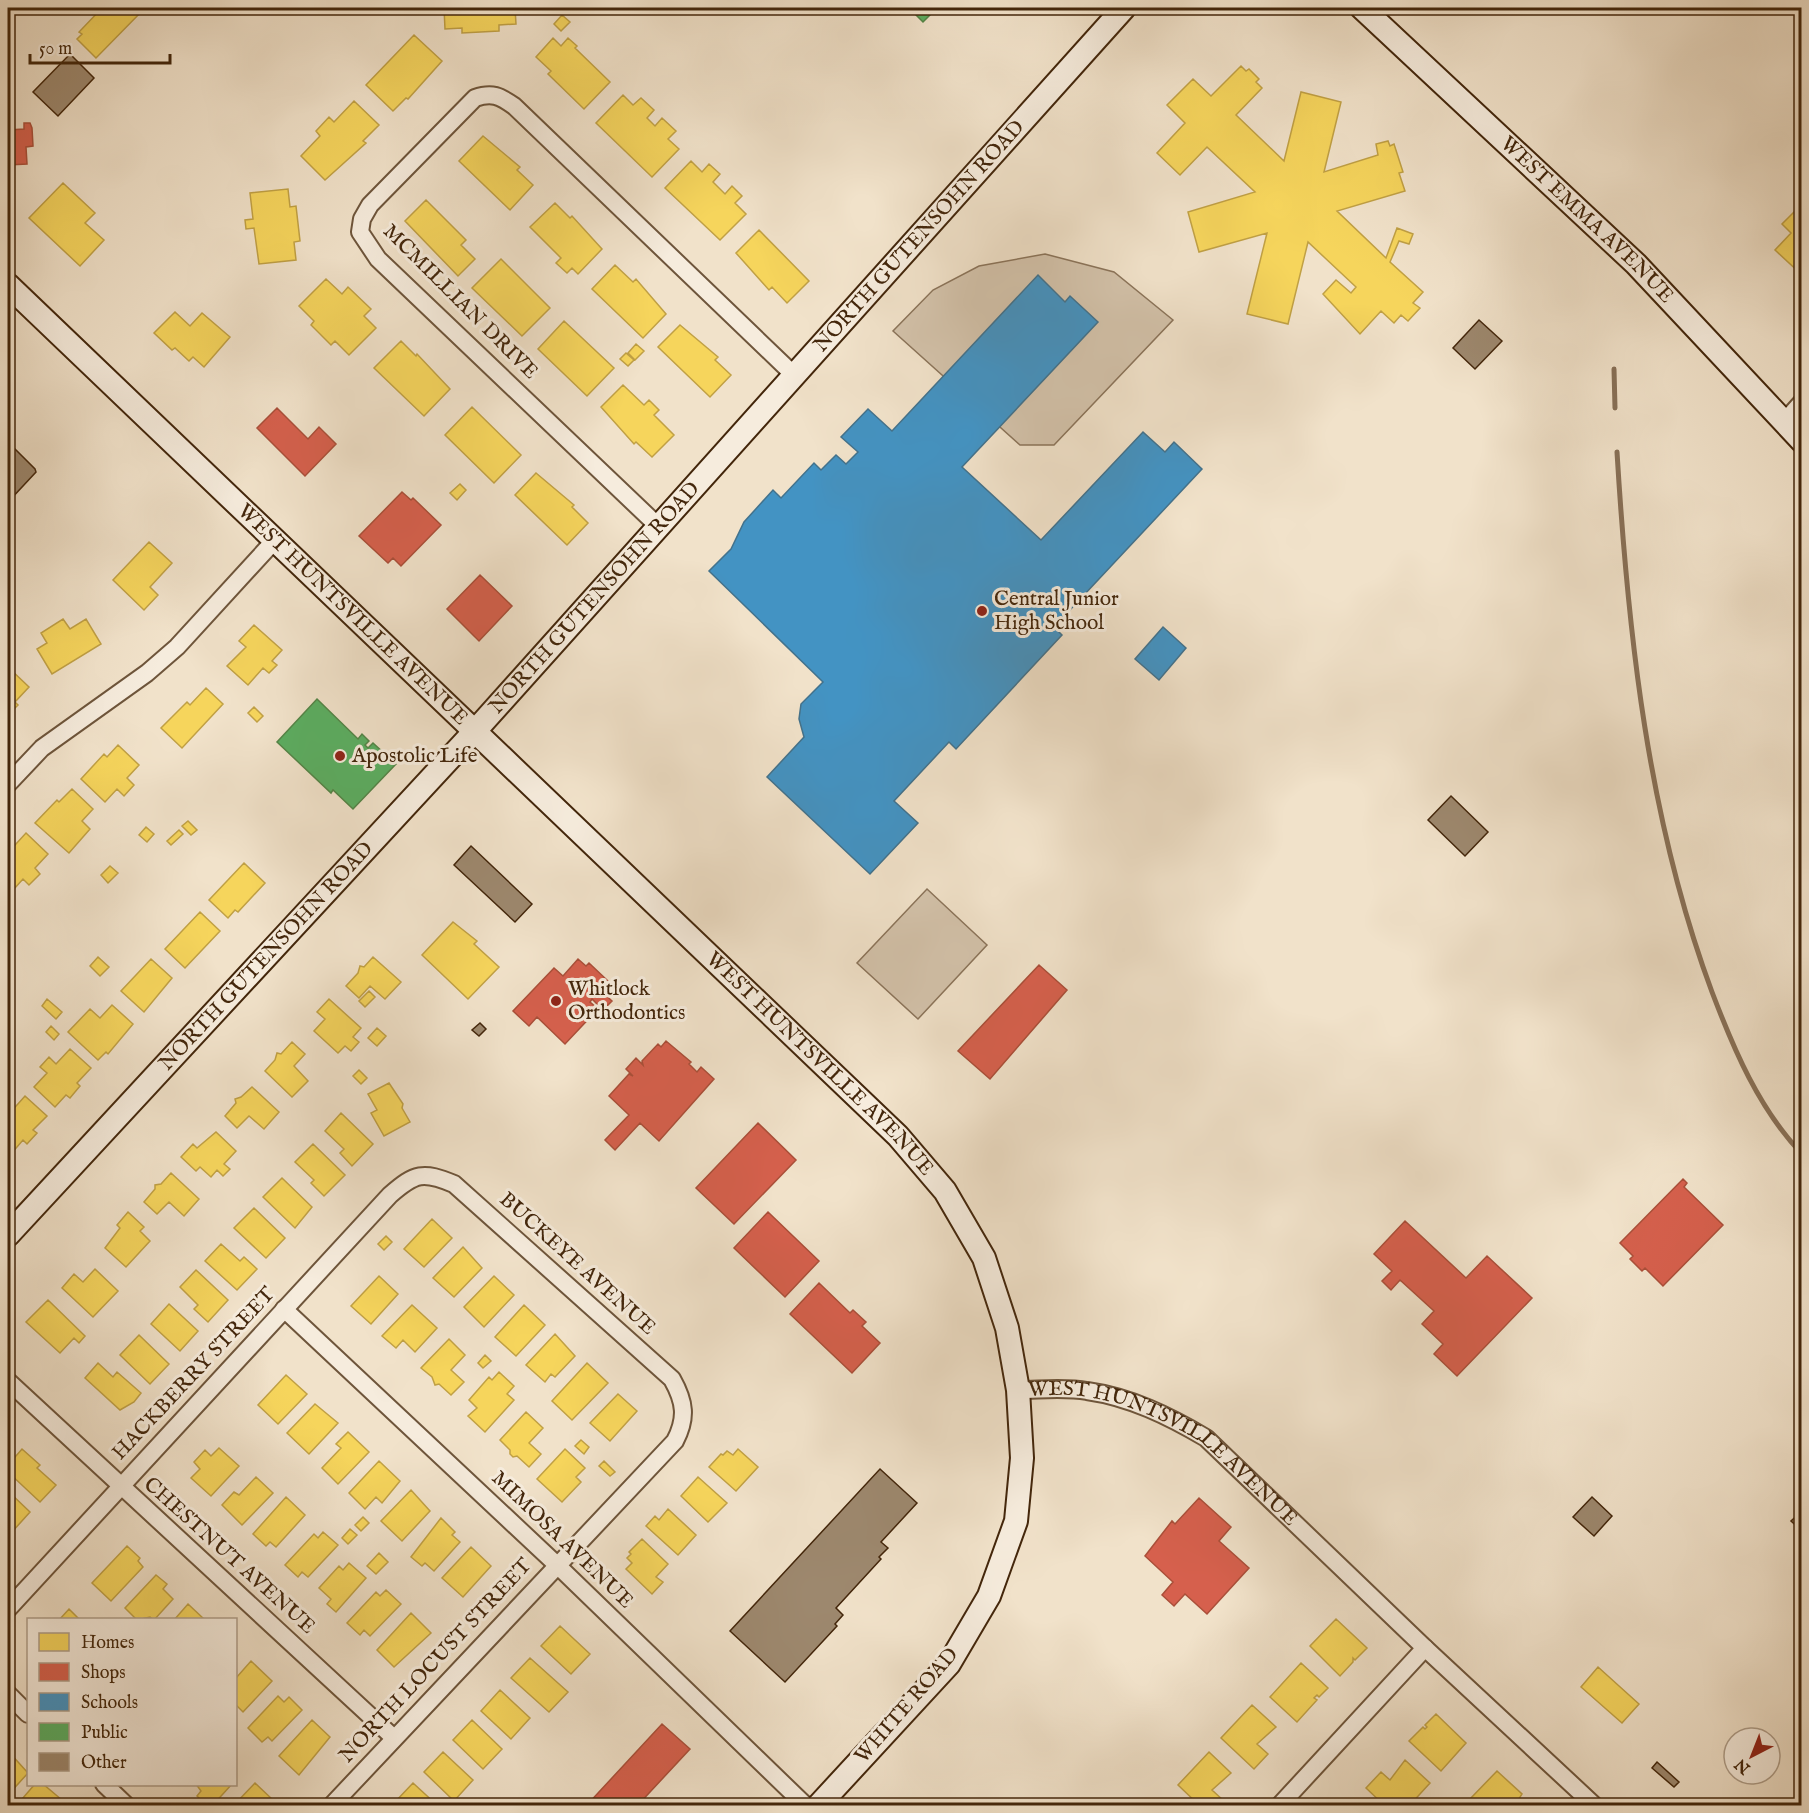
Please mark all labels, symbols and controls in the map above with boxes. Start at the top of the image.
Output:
scale bar [30,27,170,65]
text: 50 m [39,38,72,61]
street label: NORTH GUTENSOHN ROAD [808,114,1031,358]
street label: WEST EMMA AVENUE [1494,131,1679,309]
street label: MCMILLIAN DRIVE [377,219,543,385]
street label: NORTH GUTENSOHN ROAD [483,476,706,720]
street label: WEST HUNTSVILLE AVENUE [232,498,474,731]
place label: Central Junior High School [994,586,1119,637]
marker: Central Junior High School [975,604,989,618]
place label: Apostolic Life [351,743,478,770]
marker: Apostolic Life [333,749,347,763]
street label: NORTH GUTENSOHN ROAD [153,836,379,1077]
street label: WEST HUNTSVILLE AVENUE [700,946,940,1181]
place label: Whitlock Orthodontics [568,976,685,1027]
marker: Whitlock Orthodontics [549,994,563,1008]
street label: BUCKEYE AVENUE [493,1187,661,1341]
street label: HACKBERRY STREET [107,1281,282,1466]
street label: WEST HUNTSVILLE AVENUE [1028,1375,1303,1532]
street label: MIMOSA AVENUE [485,1465,639,1615]
street label: CHESTNUT AVENUE [137,1472,321,1640]
street label: NORTH LOCUST STREET [334,1552,539,1769]
legend [27,1618,237,1786]
text: Homes [81,1632,134,1655]
street label: WHITE ROAD [849,1642,965,1770]
text: Shops [81,1662,126,1685]
text: Schools [81,1692,138,1715]
text: Public [81,1722,128,1745]
north arrow [1722,1726,1782,1786]
text: Other [81,1752,127,1775]
text: N [1731,1753,1756,1778]

